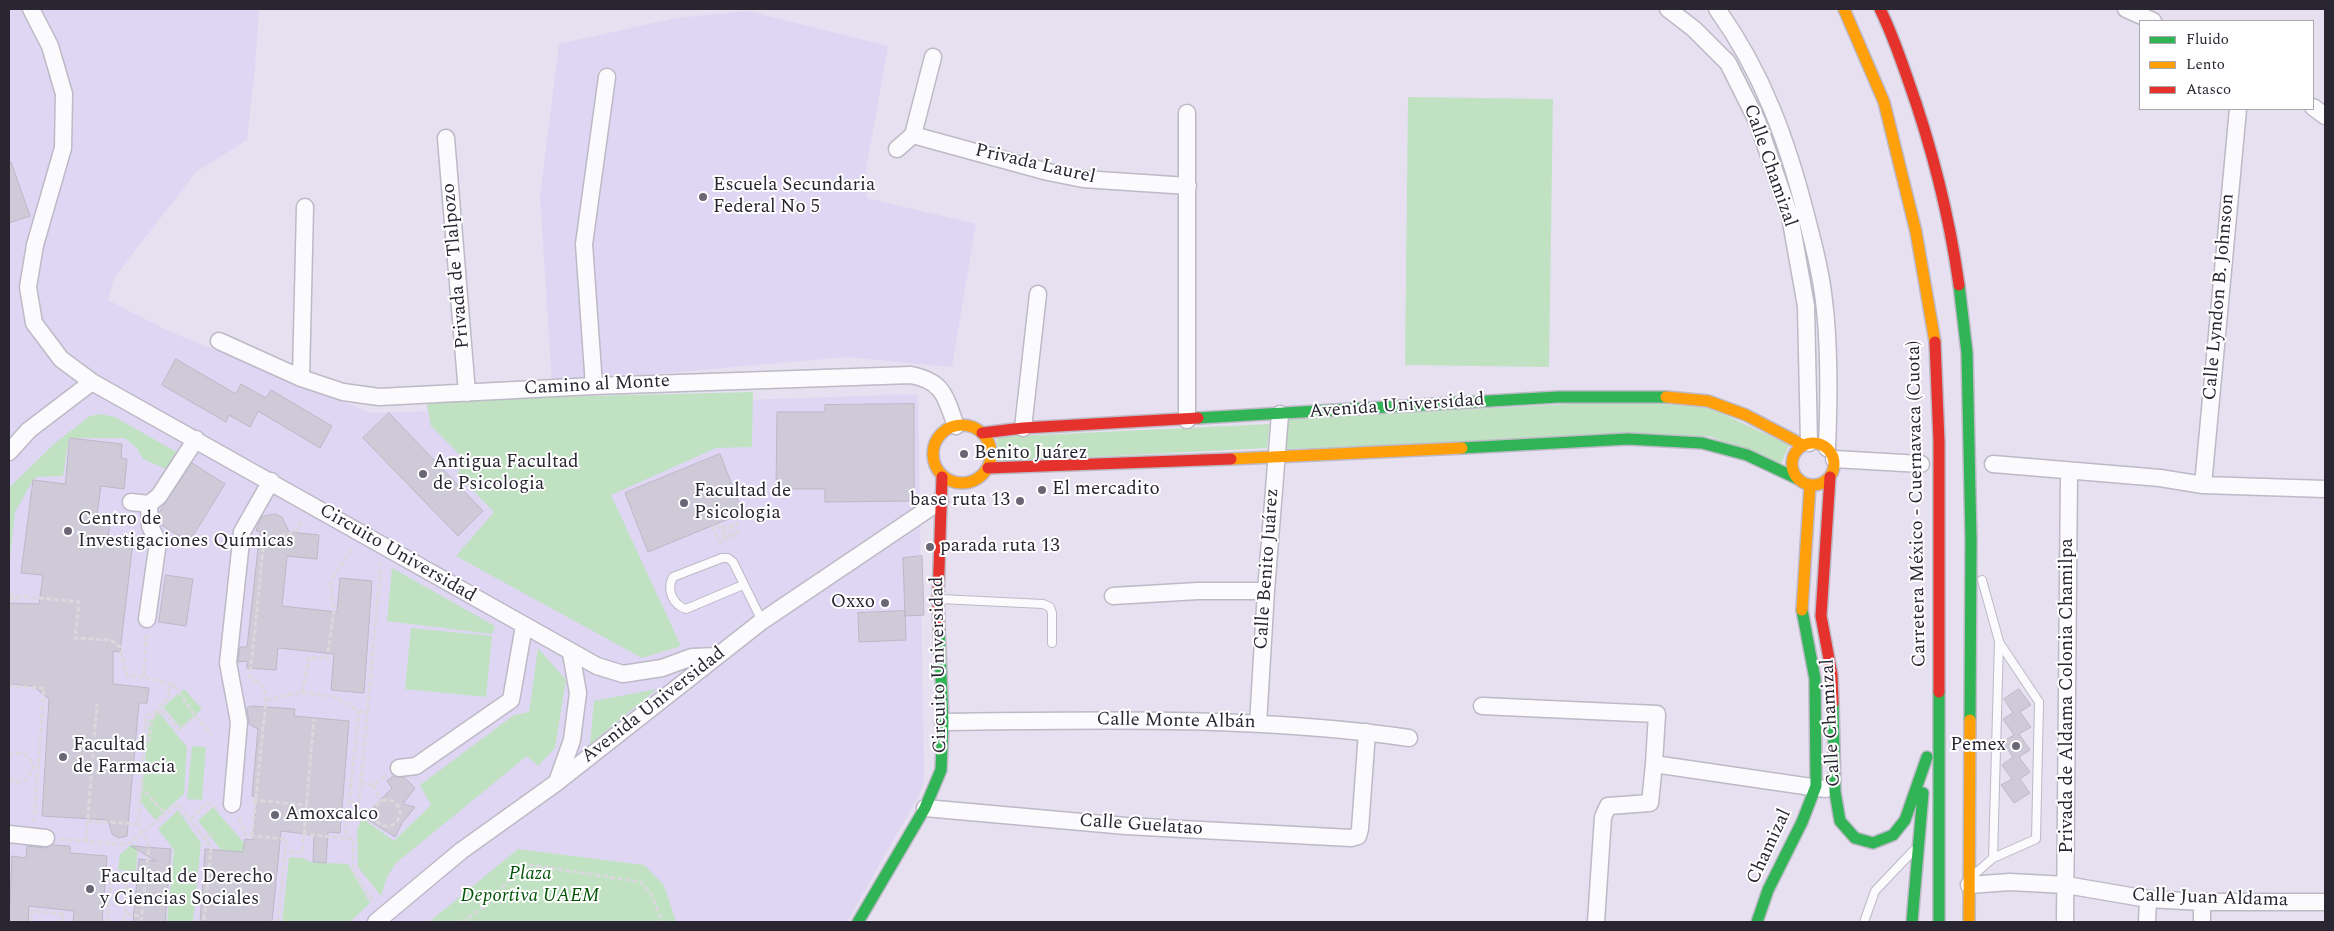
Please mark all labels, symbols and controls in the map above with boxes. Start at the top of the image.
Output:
legend [2139,20,2314,110]
text: Fluido [2186,28,2229,51]
text: Lento [2186,53,2225,76]
text: Atasco [2186,78,2231,101]
street label: Calle Chamizal [1737,102,1801,230]
street label: Privada Laurel [973,140,1097,190]
place label: Escuela Secundaria Federal No 5 [713,175,875,219]
street label: Privada de Tlalpozo [438,182,476,350]
marker: Escuela Secundaria Federal No 5 [697,191,709,203]
street label: Calle Lyndon B. Johnson [2200,193,2240,401]
street label: Carretera México - Cuernavaca (Cuota) [1904,340,1932,668]
street label: Camino al Monte [523,371,671,401]
street label: Avenida Universidad [1309,389,1485,425]
place label: Benito Juárez [974,443,1088,465]
marker: Benito Juárez [958,448,970,460]
place label: Antigua Facultad de Psicologia [433,452,579,496]
marker: Antigua Facultad de Psicologia [417,468,429,480]
place label: El mercadito [1052,479,1160,501]
place label: Facultad de Psicologia [694,481,791,525]
marker: El mercadito [1036,484,1048,496]
street label: Calle Benito Juárez [1251,488,1285,650]
place label: base ruta 13 [910,490,1010,512]
marker: base ruta 13 [1014,495,1026,507]
marker: Facultad de Psicologia [678,497,690,509]
street label: Circuito Universidad [315,500,479,608]
place label: Centro de Investigaciones Químicas [78,509,294,553]
marker: Centro de Investigaciones Químicas [62,525,74,537]
place label: parada ruta 13 [940,536,1060,558]
street label: Privada de Aldama Colonia Chamilpa [2057,538,2079,854]
marker: parada ruta 13 [924,541,936,553]
street label: Circuito Universidad [927,576,953,754]
place label: Oxxo [831,592,875,614]
marker: Oxxo [879,597,891,609]
street label: Avenida Universidad [578,643,730,769]
street label: Calle Chamizal [1817,658,1847,788]
street label: Calle Monte Albán [1096,709,1256,735]
place label: Facultad de Farmacia [73,735,176,779]
place label: Pemex [1950,735,2006,757]
marker: Pemex [2010,740,2022,752]
marker: Facultad de Farmacia [57,751,69,763]
place label: Amoxcalco [285,804,378,826]
street label: Chamizal [1743,806,1797,888]
marker: Amoxcalco [269,809,281,821]
street label: Calle Guelatao [1079,810,1203,842]
park label: Plaza Deportiva UAEM [460,864,600,908]
place label: Facultad de Derecho y Ciencias Sociales [100,867,273,911]
marker: Facultad de Derecho y Ciencias Sociales [84,883,96,895]
street label: Calle Juan Aldama [2132,885,2288,913]

